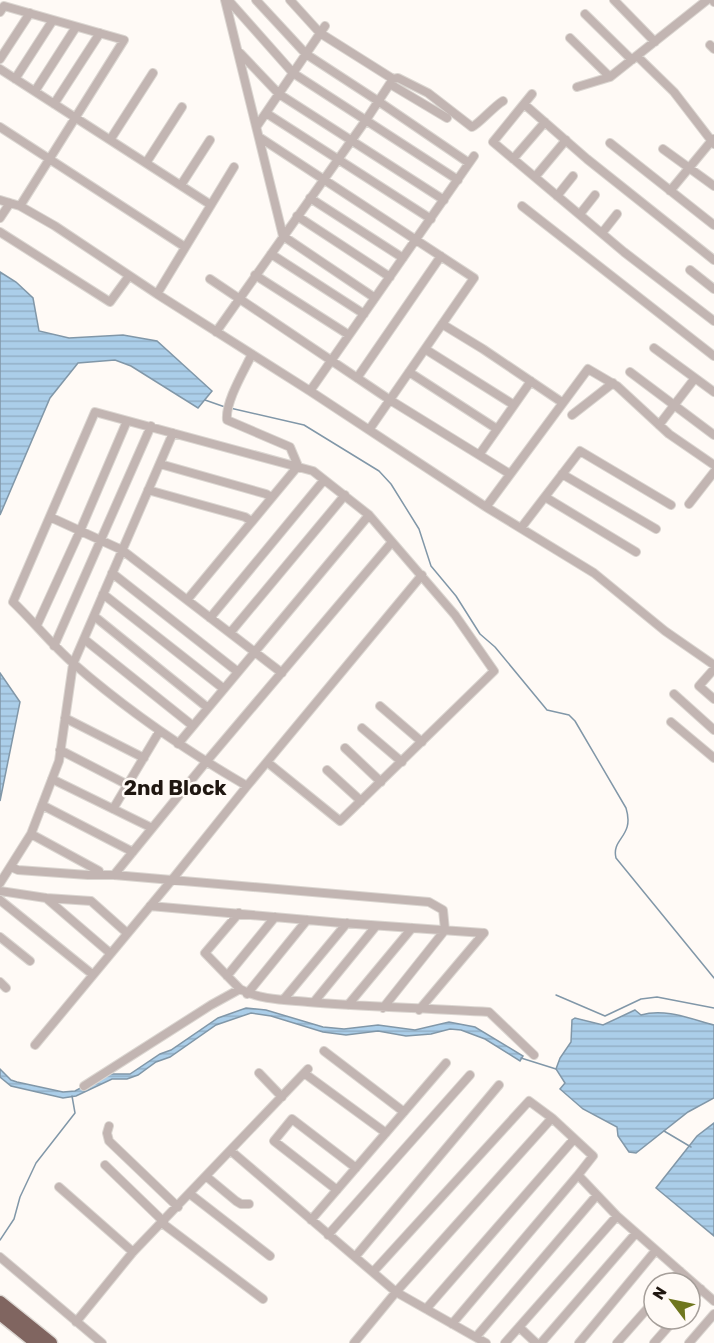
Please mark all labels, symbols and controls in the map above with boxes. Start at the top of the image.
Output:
district label: 2nd Block [123,775,227,800]
north arrow [642,1271,702,1331]
text: N [649,1283,671,1303]

